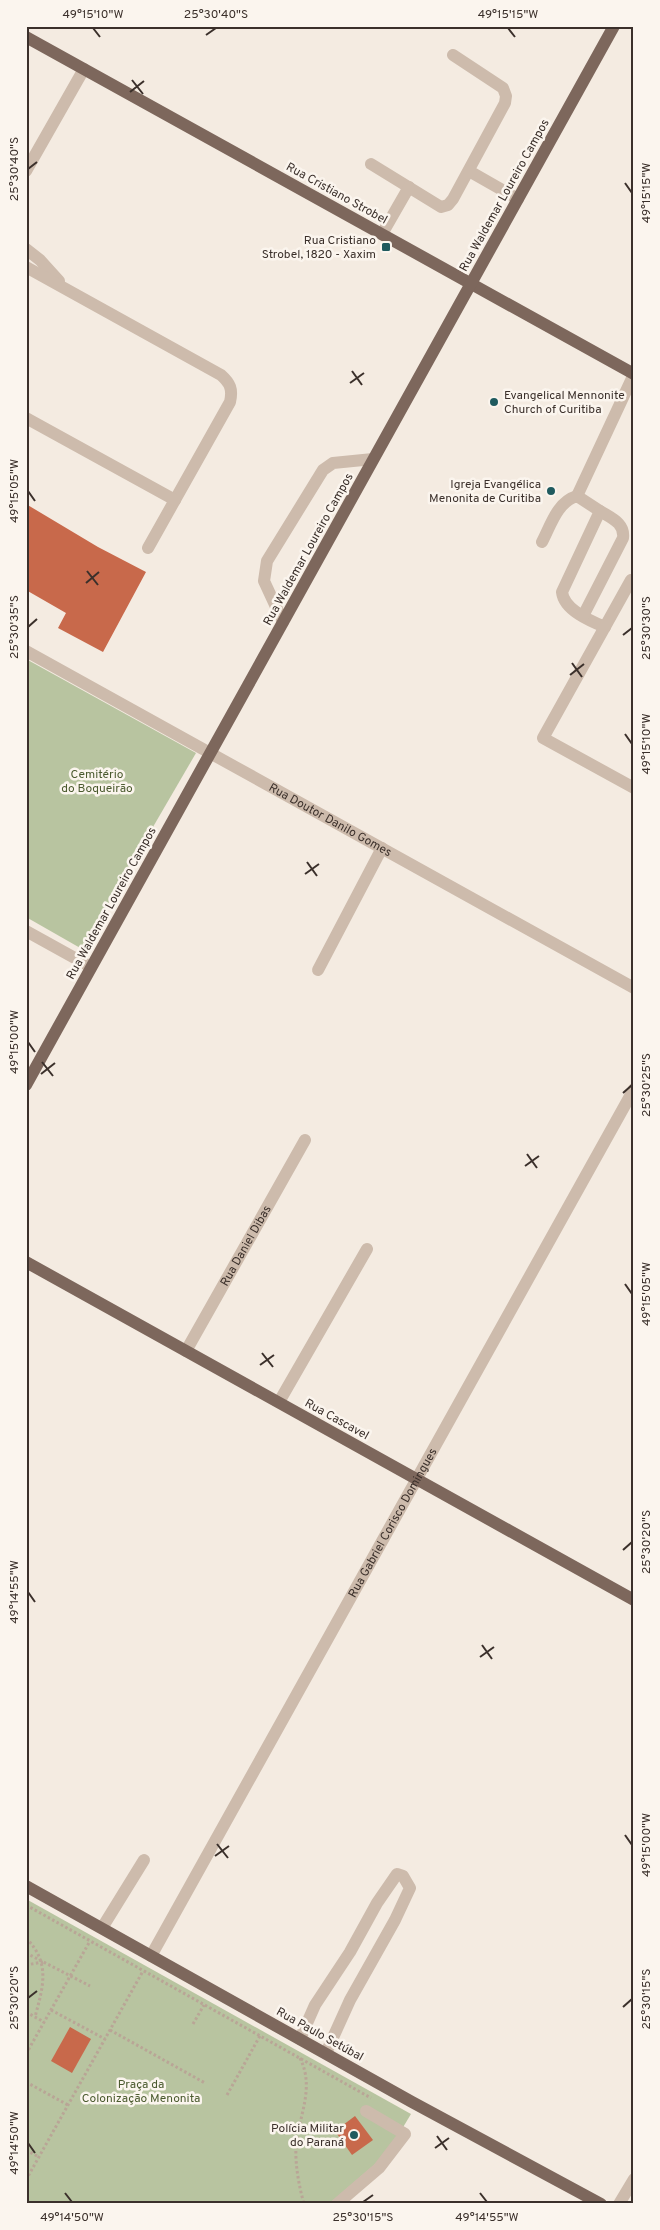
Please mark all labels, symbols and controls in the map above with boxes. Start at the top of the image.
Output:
text: 49°15'10"W [63,7,123,23]
text: 25°30'40"S [184,7,248,23]
text: 49°15'15"W [478,7,538,23]
street label: Rua Waldemar Loureiro Campos [456,116,554,275]
text: 25°30'40"S [7,137,23,201]
street label: Rua Cristiano Strobel [283,159,390,228]
text: 49°15'15"W [639,163,655,223]
place label: Rua Cristiano Strobel, 1820 - Xaxim [262,233,376,263]
marker: Rua Cristiano Strobel, 1820 - Xaxim [380,241,392,253]
place label: Evangelical Mennonite Church of Curitiba [504,388,625,418]
marker: Evangelical Mennonite Church of Curitiba [488,396,500,408]
text: 49°15'05"W [7,459,23,523]
street label: Rua Waldemar Loureiro Campos [260,470,358,629]
place label: Igreja Evangélica Menonita de Curitiba [429,477,541,507]
marker: Igreja Evangélica Menonita de Curitiba [545,485,557,497]
text: 25°30'35"S [7,595,23,659]
text: 25°30'30"S [639,596,655,660]
text: 49°15'10"W [639,714,655,774]
park label: Cemitério do Boqueirão [61,767,133,797]
street label: Rua Doutor Danilo Gomes [266,780,394,861]
street label: Rua Waldemar Loureiro Campos [63,824,161,983]
text: 49°15'00"W [7,1010,23,1074]
text: 25°30'25"S [639,1053,655,1117]
street label: Rua Daniel Dibas [217,1203,276,1290]
text: 49°15'05"W [639,1262,655,1326]
street label: Rua Cascavel [301,1396,372,1444]
street label: Rua Gabriel Corisco Domingues [345,1446,441,1601]
text: 25°30'20"S [639,1510,655,1574]
text: 49°14'55"W [7,1560,23,1624]
text: 49°15'00"W [639,1813,655,1877]
text: 25°30'20"S [7,1966,23,2030]
text: 25°30'15"S [639,1968,655,2030]
street label: Rua Paulo Setúbal [273,2004,366,2066]
park label: Praça da Colonização Menonita [82,2077,200,2107]
text: 49°14'50"W [7,2111,23,2175]
place label: Polícia Militar do Paraná [271,2121,344,2151]
marker: Polícia Militar do Paraná [348,2129,360,2141]
text: 49°14'50"W [40,2210,104,2226]
text: 25°30'15"S [332,2210,394,2226]
text: 49°14'55"W [455,2210,519,2226]

